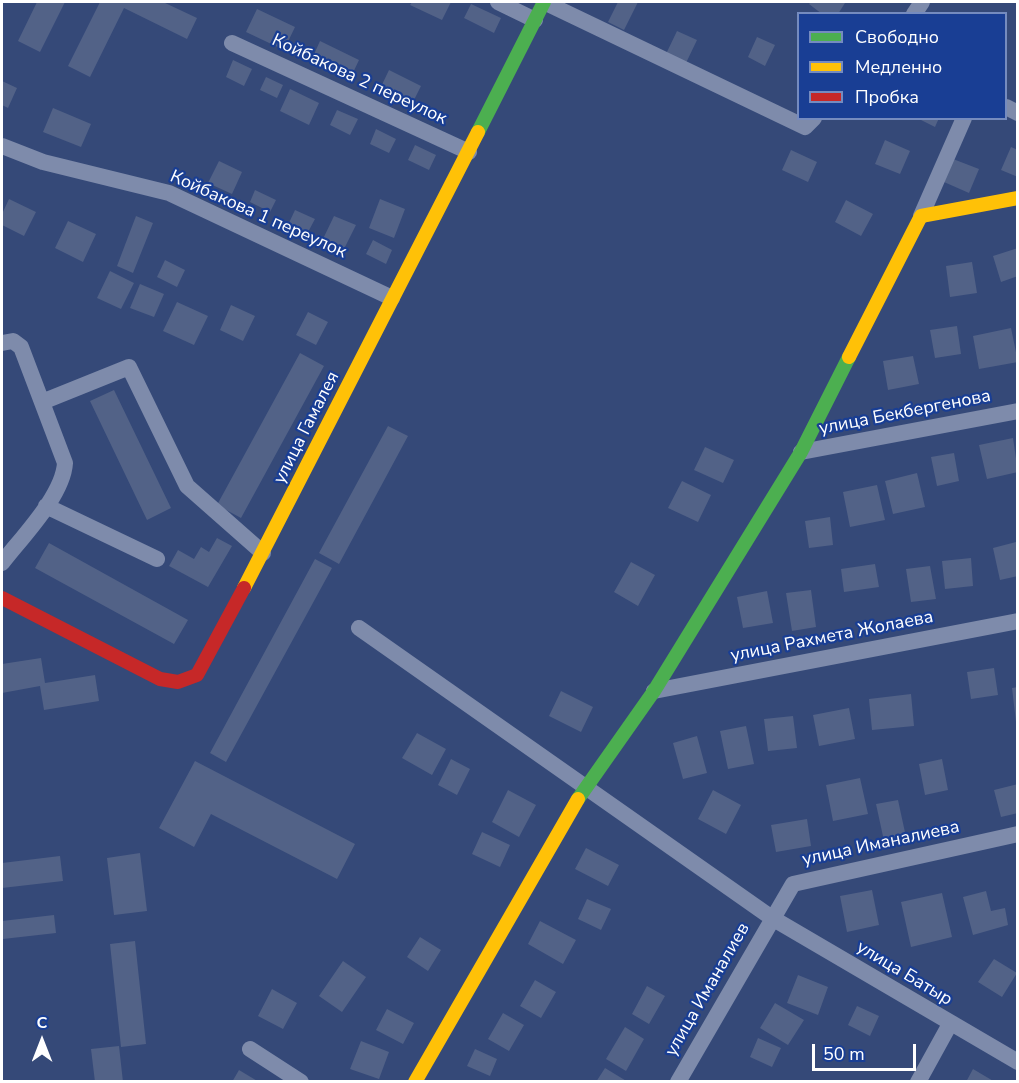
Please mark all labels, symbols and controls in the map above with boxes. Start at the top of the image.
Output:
legend [797,12,1007,120]
text: Свободно [855,25,939,49]
street label: Койбакова 2 переулок [268,30,450,130]
text: Медленно [855,55,942,79]
text: Пробка [855,85,919,109]
street label: Койбакова 1 переулок [166,166,350,264]
street label: улица Гамалея [269,368,345,488]
street label: улица Бекбергенова [817,386,993,440]
street label: улица Рахмета Жолаева [729,607,935,667]
street label: улица Иманалиева [800,817,962,871]
street label: улица Иманалиев [661,919,755,1061]
street label: улица Батыр [852,937,956,1011]
north arrow [12,1011,72,1071]
text: С [37,1012,47,1034]
scale bar [815,1032,918,1070]
text: 50 m [823,1042,865,1066]

